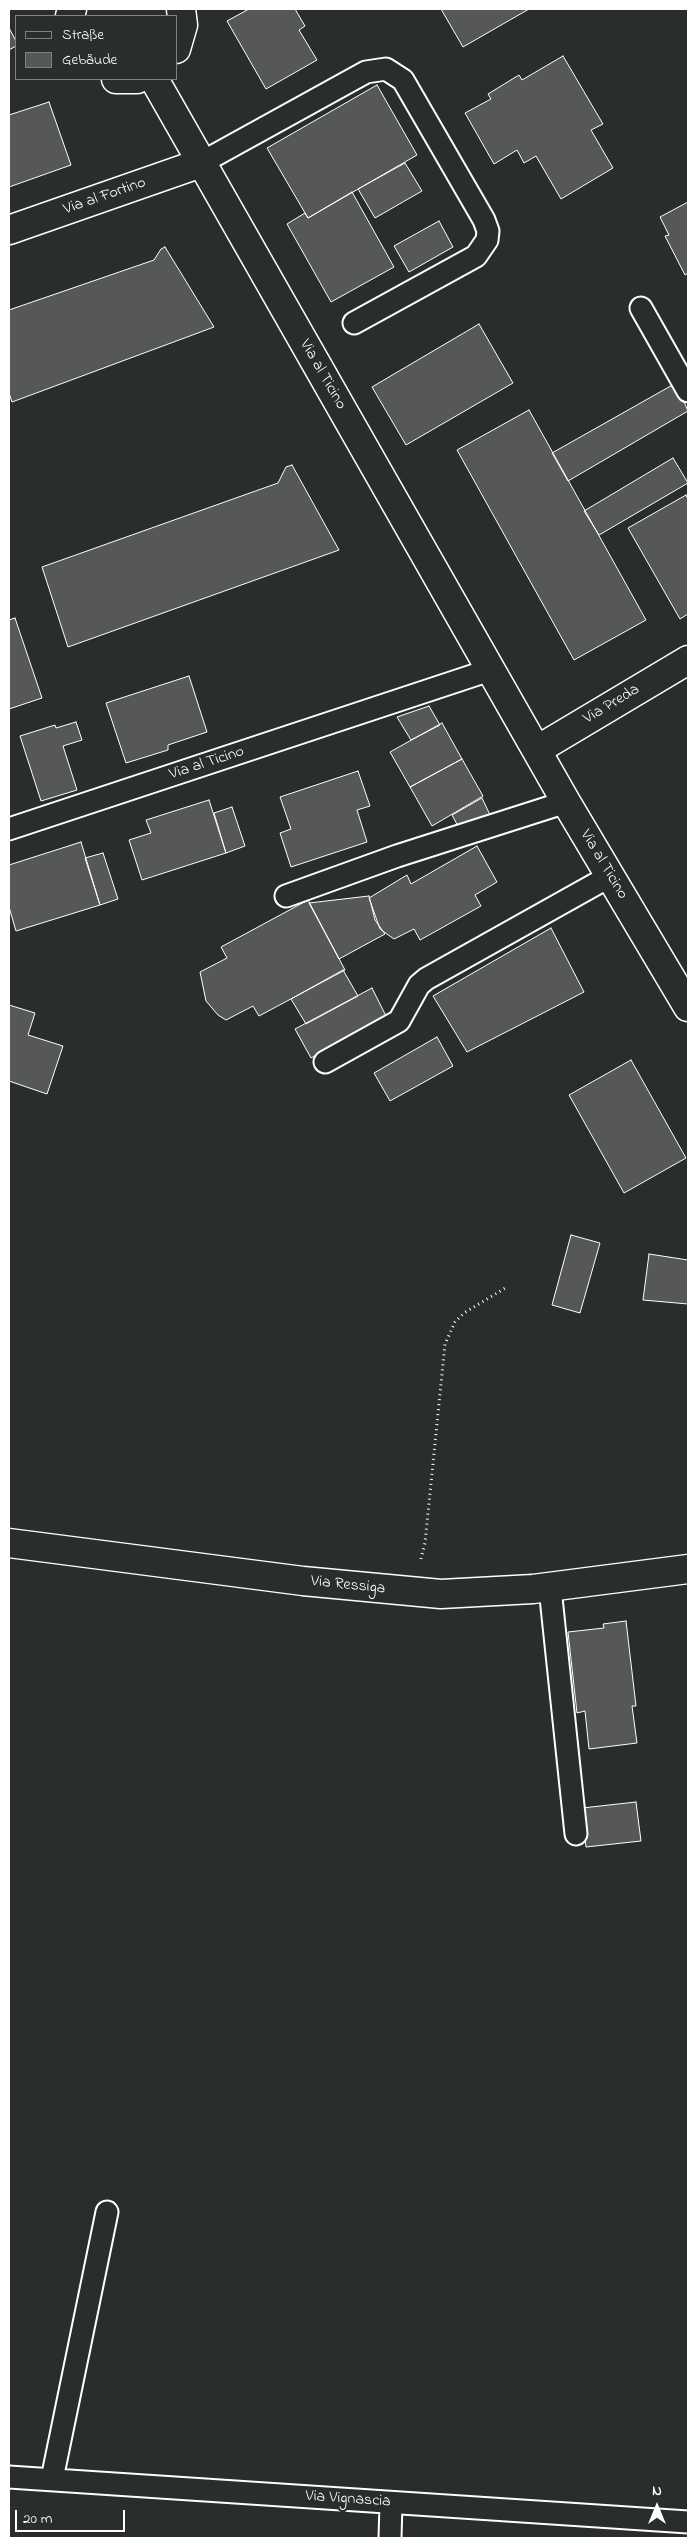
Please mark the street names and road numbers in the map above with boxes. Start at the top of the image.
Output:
street label: Via al Fortino [61,174,149,220]
street label: Via al Ticino [294,337,350,413]
street label: Via Preda [581,681,643,729]
street label: Via al Ticino [167,743,247,785]
street label: Via al Ticino [575,827,631,903]
street label: Via Ressiga [310,1573,386,1599]
street label: Via Vignascia [305,2487,391,2513]

